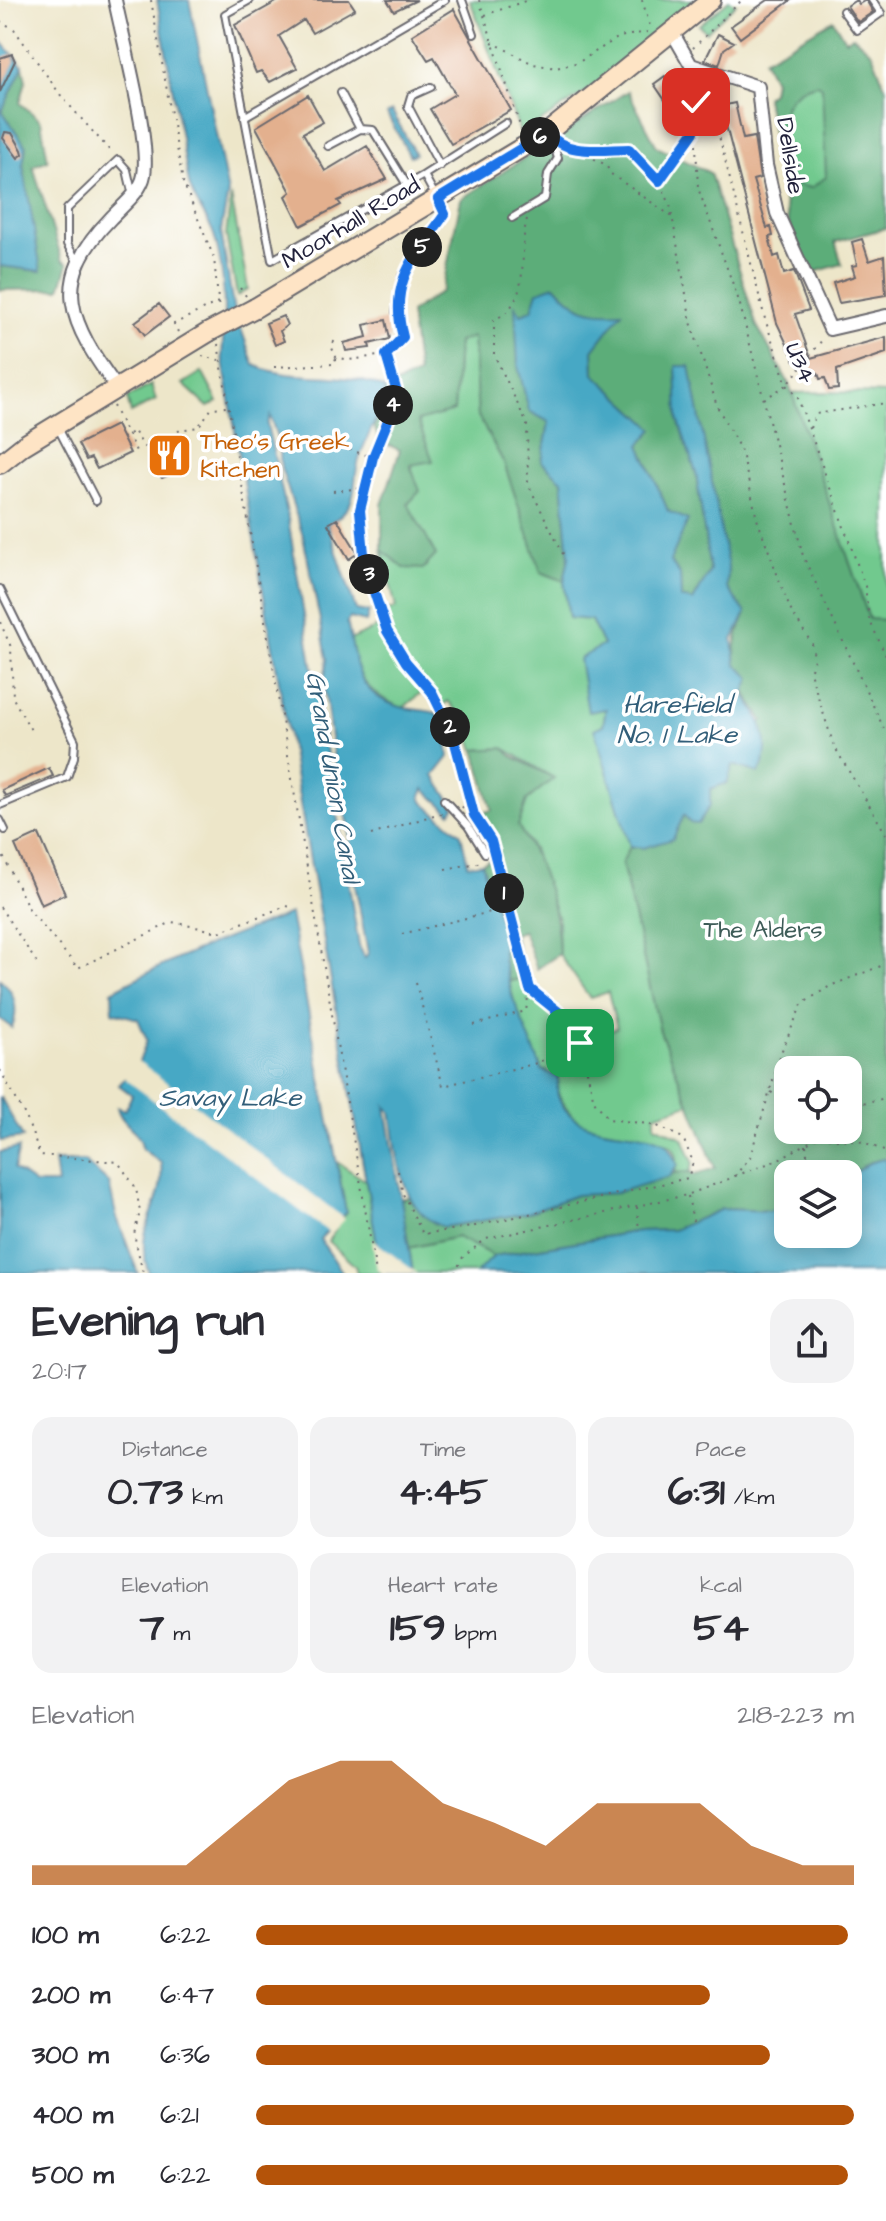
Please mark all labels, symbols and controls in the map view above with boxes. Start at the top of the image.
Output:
pin [662,68,730,136]
icon: check [674,80,718,124]
street label: Dellside [767,115,813,197]
pin: 6 [520,117,560,157]
text: 6 [533,121,547,152]
street label: Moorhall Road [275,168,427,278]
pin: 5 [402,227,442,267]
text: 5 [414,231,430,262]
street label: U34 [776,337,824,389]
pin: 4 [373,385,413,425]
text: 4 [386,389,400,420]
place label: Theo's Greek Kitchen [200,425,350,487]
restaurant icon: Theo's Greek Kitchen [145,432,193,480]
pin: 3 [349,554,389,594]
text: 3 [363,558,375,589]
water label: Grand Union Canal [297,669,370,888]
water label: Harefield No. 1 Lake [617,687,739,753]
pin: 2 [430,707,470,747]
text: 2 [444,711,456,742]
pin: 1 [484,873,524,913]
text: 1 [503,877,505,908]
park label: The Alders [703,913,823,947]
pin [546,1009,614,1077]
icon: arrive [558,1021,602,1065]
map controls [774,1056,862,1248]
button: locate [774,1056,862,1144]
water label: Savay Lake [159,1080,303,1117]
button: layers [774,1160,862,1248]
text: Evening run [32,1292,264,1353]
button: share [770,1299,854,1383]
text: 20:17 [32,1353,87,1389]
text: Distance [122,1434,208,1465]
text: Time [420,1434,466,1465]
text: Pace [695,1434,747,1465]
text: 0.73 [107,1465,183,1520]
text: 4:45 [398,1465,488,1520]
text: 6:31 [668,1465,725,1520]
text: km [183,1482,223,1513]
text: /km [725,1482,774,1513]
text: Elevation [122,1570,208,1601]
text: Heart rate [388,1570,498,1601]
text: kcal [700,1570,742,1601]
text: 7 [140,1601,164,1656]
text: 159 [390,1601,446,1656]
text: 54 [693,1601,749,1656]
text: m [164,1618,190,1649]
text: bpm [446,1618,496,1649]
text: Elevation [32,1697,134,1733]
text: 218–223 m [737,1697,854,1733]
text: 100 m [32,1917,99,1953]
text: 6:22 [160,1917,210,1953]
text: 200 m [32,1977,110,2013]
text: 6:47 [160,1977,214,2013]
text: 300 m [32,2037,109,2073]
text: 6:36 [160,2037,210,2073]
text: 400 m [32,2097,113,2133]
text: 6:21 [160,2097,199,2133]
text: 500 m [32,2157,114,2193]
text: 6:22 [160,2157,210,2193]

